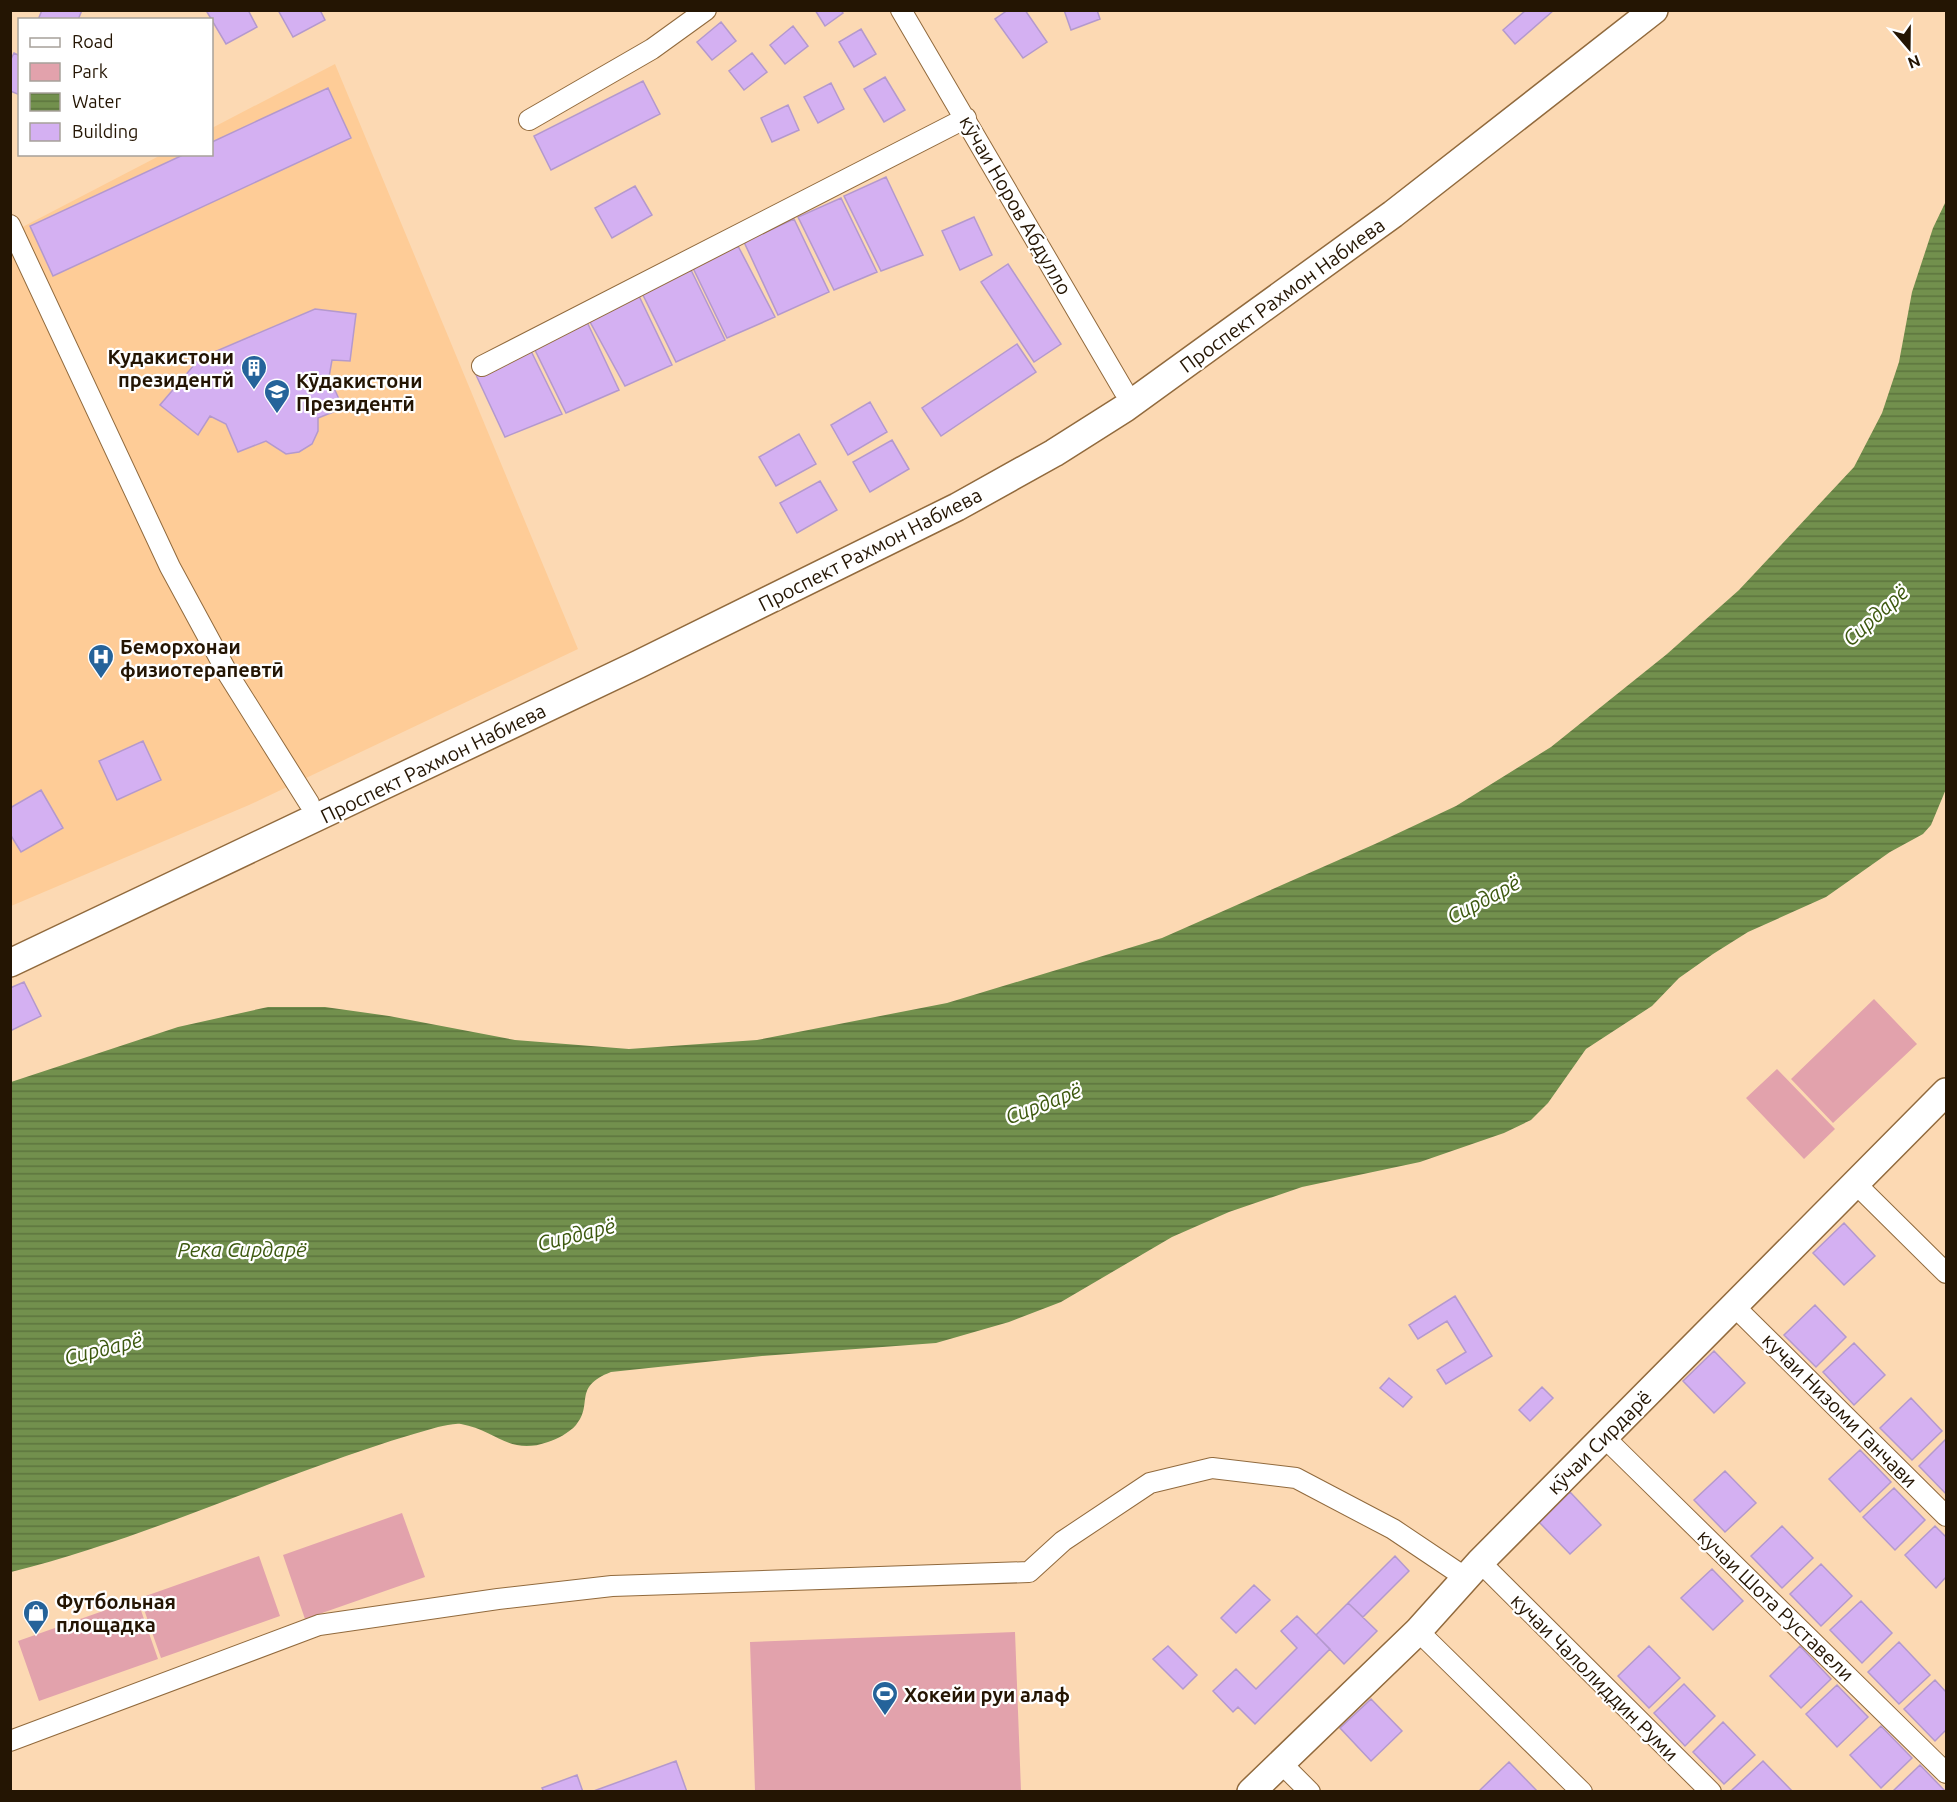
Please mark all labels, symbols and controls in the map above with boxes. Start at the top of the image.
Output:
legend [18,18,213,156]
north arrow [1879,18,1939,78]
text: Road [72,31,114,51]
text: N [1905,52,1923,73]
text: Park [72,61,108,81]
text: Water [72,91,122,111]
street label: кӯчаи Норов Абдулло [955,111,1077,299]
text: Building [72,121,138,141]
street label: Проспект Рахмон Набиева [1175,213,1389,377]
place label: Кудакистони президентй [108,345,234,391]
building icon: Кудакистони президентй [239,353,269,391]
place label: Кӯдакистони Президентӣ [296,369,422,415]
school or university icon: Кӯдакистони Президентӣ [262,377,292,415]
street label: Проспект Рахмон Набиева [754,483,986,615]
water label: Сирдарё [1837,579,1913,651]
place label: Беморхонаи физиотерапевтӣ [120,635,284,681]
hospital icon: Беморхонаи физиотерапевтӣ [86,642,116,680]
street label: Проспект Рахмон Набиева [317,698,549,828]
water label: Сирдарё [1442,870,1524,928]
water label: Сирдарё [1002,1077,1085,1128]
water label: Сирдарё [534,1213,618,1255]
water label: Река Сирдарё [177,1237,307,1261]
water label: Сирдарё [61,1327,145,1369]
street label: кучаи Низоми Ганчави [1758,1328,1922,1492]
street label: кӯчаи Сирдарё [1542,1385,1656,1499]
street label: кучаи Шота Руставели [1693,1524,1859,1686]
street label: кучаи Чалолиддин Руми [1507,1589,1683,1765]
place label: Футбольная площадка [56,1590,176,1636]
shop icon: Футбольная площадка [21,1598,51,1636]
sports icon: Хокейи руи алаф [870,1679,900,1717]
place label: Хокейи руи алаф [904,1683,1070,1706]

